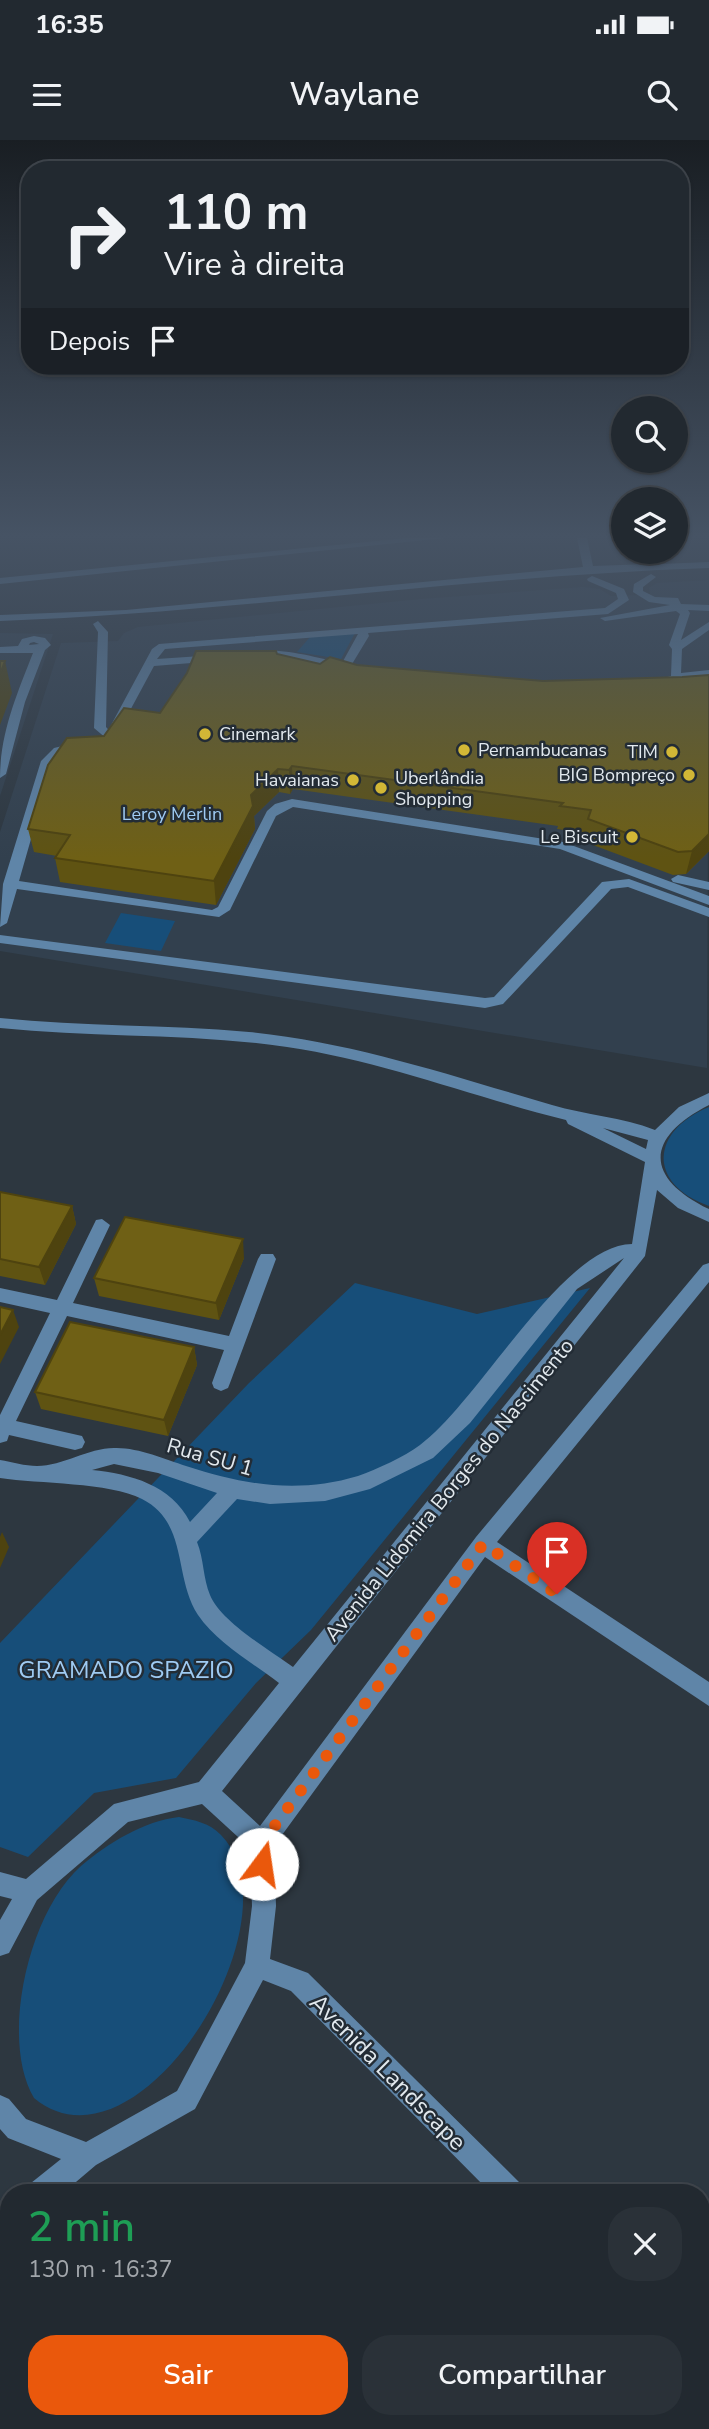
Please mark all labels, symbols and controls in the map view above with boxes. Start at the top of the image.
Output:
text: 16:35 [35,7,104,42]
text: Waylane [290,73,419,116]
icon: menu [28,76,66,114]
icon: search [643,76,681,114]
text: 110 m [164,179,308,246]
icon: right [49,189,140,280]
text: Vire à direita [164,243,345,286]
icon: arrive [144,322,182,360]
text: Depois [49,324,130,359]
map controls [611,396,688,564]
button: search [611,396,688,473]
button: layers [611,487,688,564]
place label: Cinemark [219,722,296,746]
marker: Cinemark [197,726,213,742]
place label: Pernambucanas [478,738,607,762]
place label: TIM [627,740,658,764]
marker: Pernambucanas [456,742,472,758]
marker: TIM [664,744,680,760]
place label: BIG Bompreço [558,763,675,787]
place label: Uberlândia Shopping [395,766,484,811]
marker: BIG Bompreço [681,767,697,783]
place label: Havaianas [255,768,339,792]
marker: Havaianas [345,772,361,788]
marker: Uberlândia Shopping [373,780,389,796]
park label: Leroy Merlin [122,802,222,826]
place label: Le Biscuit [540,825,619,849]
marker: Le Biscuit [624,829,640,845]
street label: Avenida Lidomira Borges do Nascimento [318,1333,580,1647]
street label: Rua SU 1 [164,1431,256,1483]
pin [527,1522,587,1594]
icon: arrive [538,1533,576,1571]
park label: GRAMADO SPAZIO [18,1654,234,1686]
position arrow [225,1827,299,1901]
street label: Avenida Landscape [303,1987,473,2157]
text: 2 min [28,2199,135,2256]
button: close [608,2207,682,2281]
text: 130 m · 16:37 [28,2254,173,2285]
button: Sair [28,2335,348,2415]
button: Compartilhar [362,2335,682,2415]

